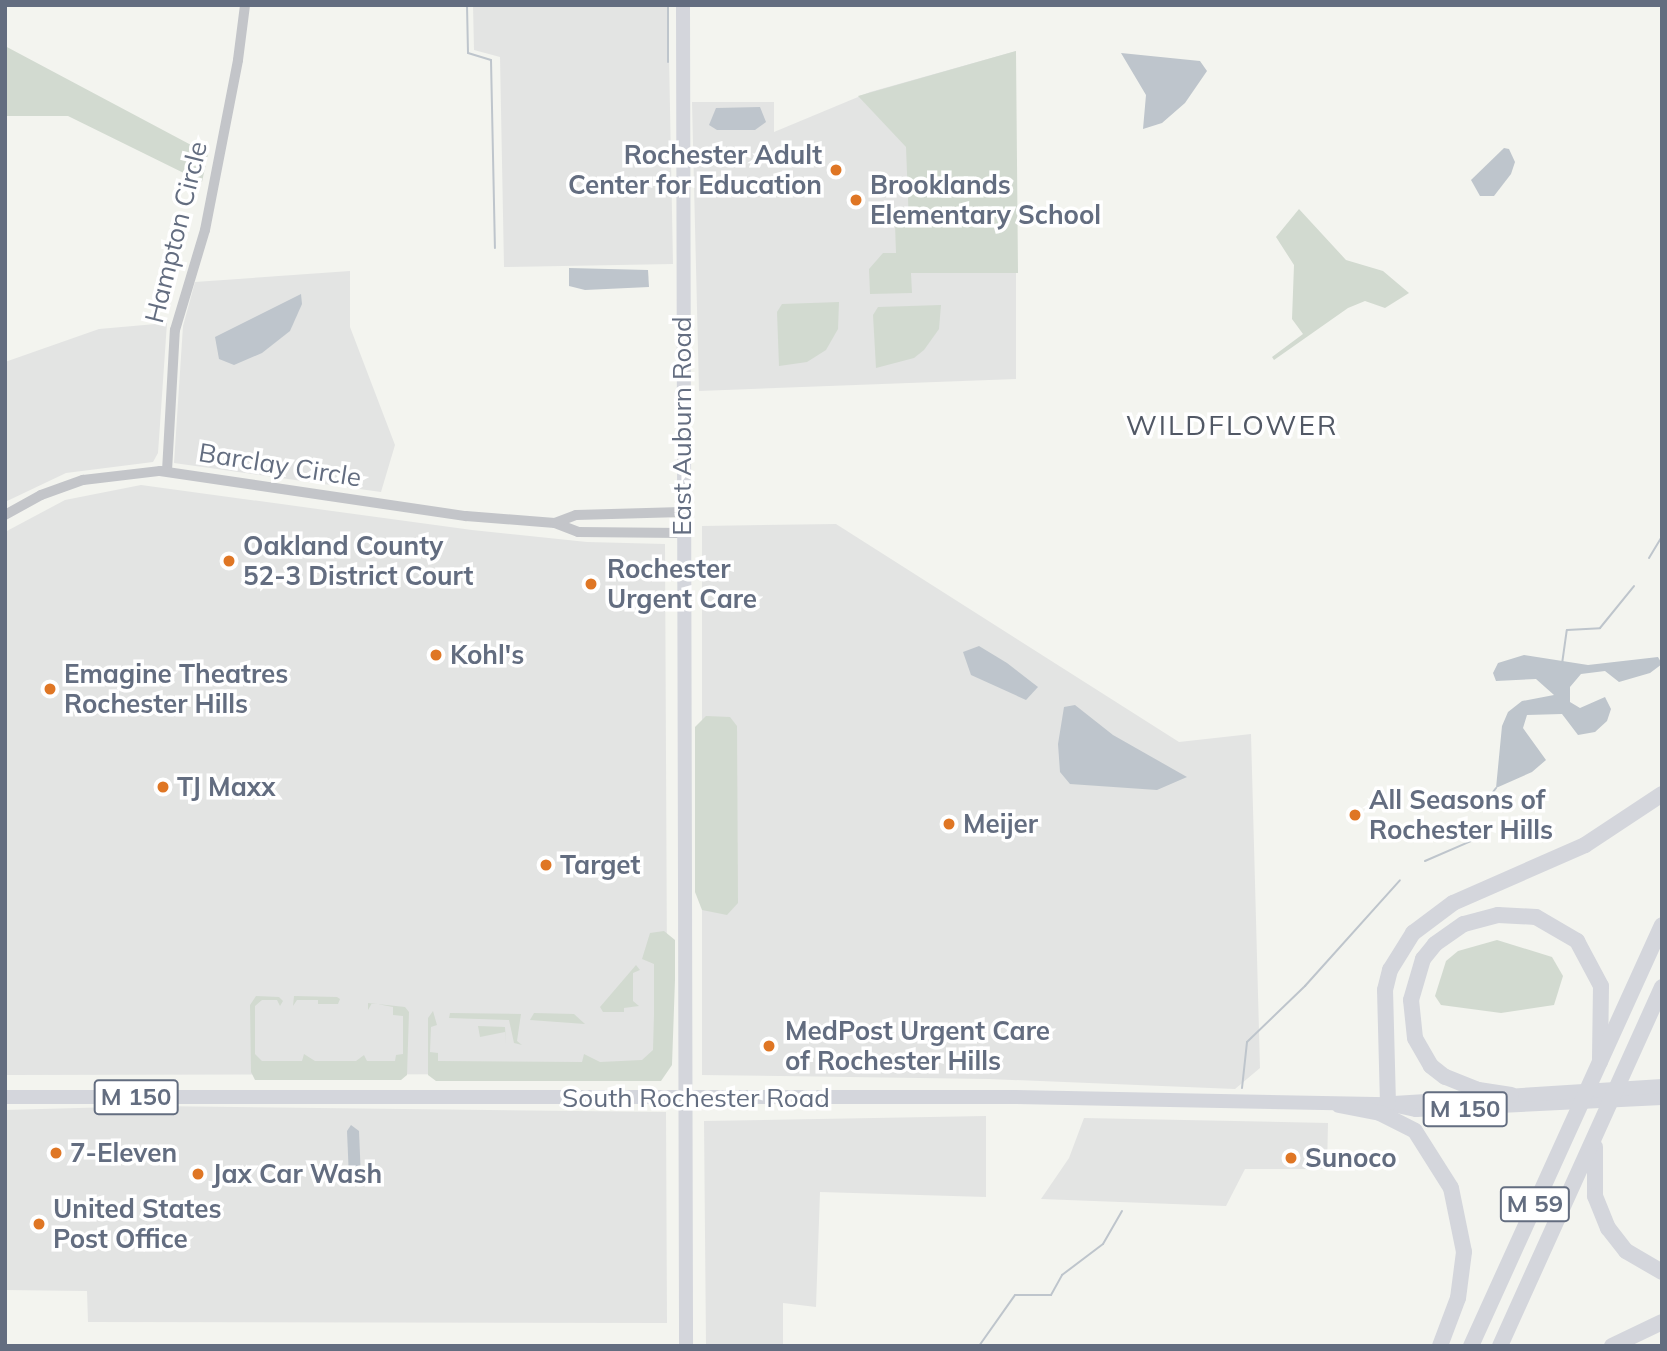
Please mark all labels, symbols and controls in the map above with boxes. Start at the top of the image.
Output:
street label: Hampton Circle [138,138,214,326]
place label: Rochester Adult Center for Education [568,139,822,200]
marker: Rochester Adult Center for Education [828,162,844,178]
place label: Brooklands Elementary School [870,169,1101,230]
marker: Brooklands Elementary School [848,192,864,208]
street label: East Auburn Road [666,316,698,536]
district label: WILDFLOWER [1127,408,1337,442]
street label: Barclay Circle [197,437,363,493]
place label: Oakland County 52-3 District Court [243,530,473,592]
marker: Oakland County 52-3 District Court [221,553,237,569]
place label: Rochester Urgent Care [607,553,757,614]
marker: Rochester Urgent Care [581,574,601,594]
place label: Kohl's [450,639,524,671]
marker: Kohl's [428,647,444,663]
place label: Emagine Theatres Rochester Hills [64,658,288,720]
marker: Emagine Theatres Rochester Hills [42,681,58,697]
place label: TJ Maxx [177,771,275,803]
marker: TJ Maxx [155,779,171,795]
place label: All Seasons of Rochester Hills [1369,784,1553,846]
marker: All Seasons of Rochester Hills [1347,807,1363,823]
place label: Meijer [963,808,1038,840]
marker: Meijer [941,816,957,832]
place label: Target [560,849,640,881]
marker: Target [538,857,554,873]
place label: MedPost Urgent Care of Rochester Hills [785,1015,1050,1076]
marker: MedPost Urgent Care of Rochester Hills [759,1036,779,1056]
road number: M 150 [92,1077,180,1118]
street label: South Rochester Road [562,1082,830,1114]
road number: M 150 [1421,1088,1509,1129]
place label: 7-Eleven [70,1137,177,1169]
place label: Sunoco [1305,1142,1397,1174]
marker: 7-Eleven [48,1145,64,1161]
marker: Sunoco [1283,1150,1299,1166]
place label: Jax Car Wash [212,1158,382,1190]
marker: Jax Car Wash [190,1166,206,1182]
road number: M 59 [1498,1184,1572,1224]
place label: United States Post Office [53,1193,222,1254]
marker: United States Post Office [31,1216,47,1232]

